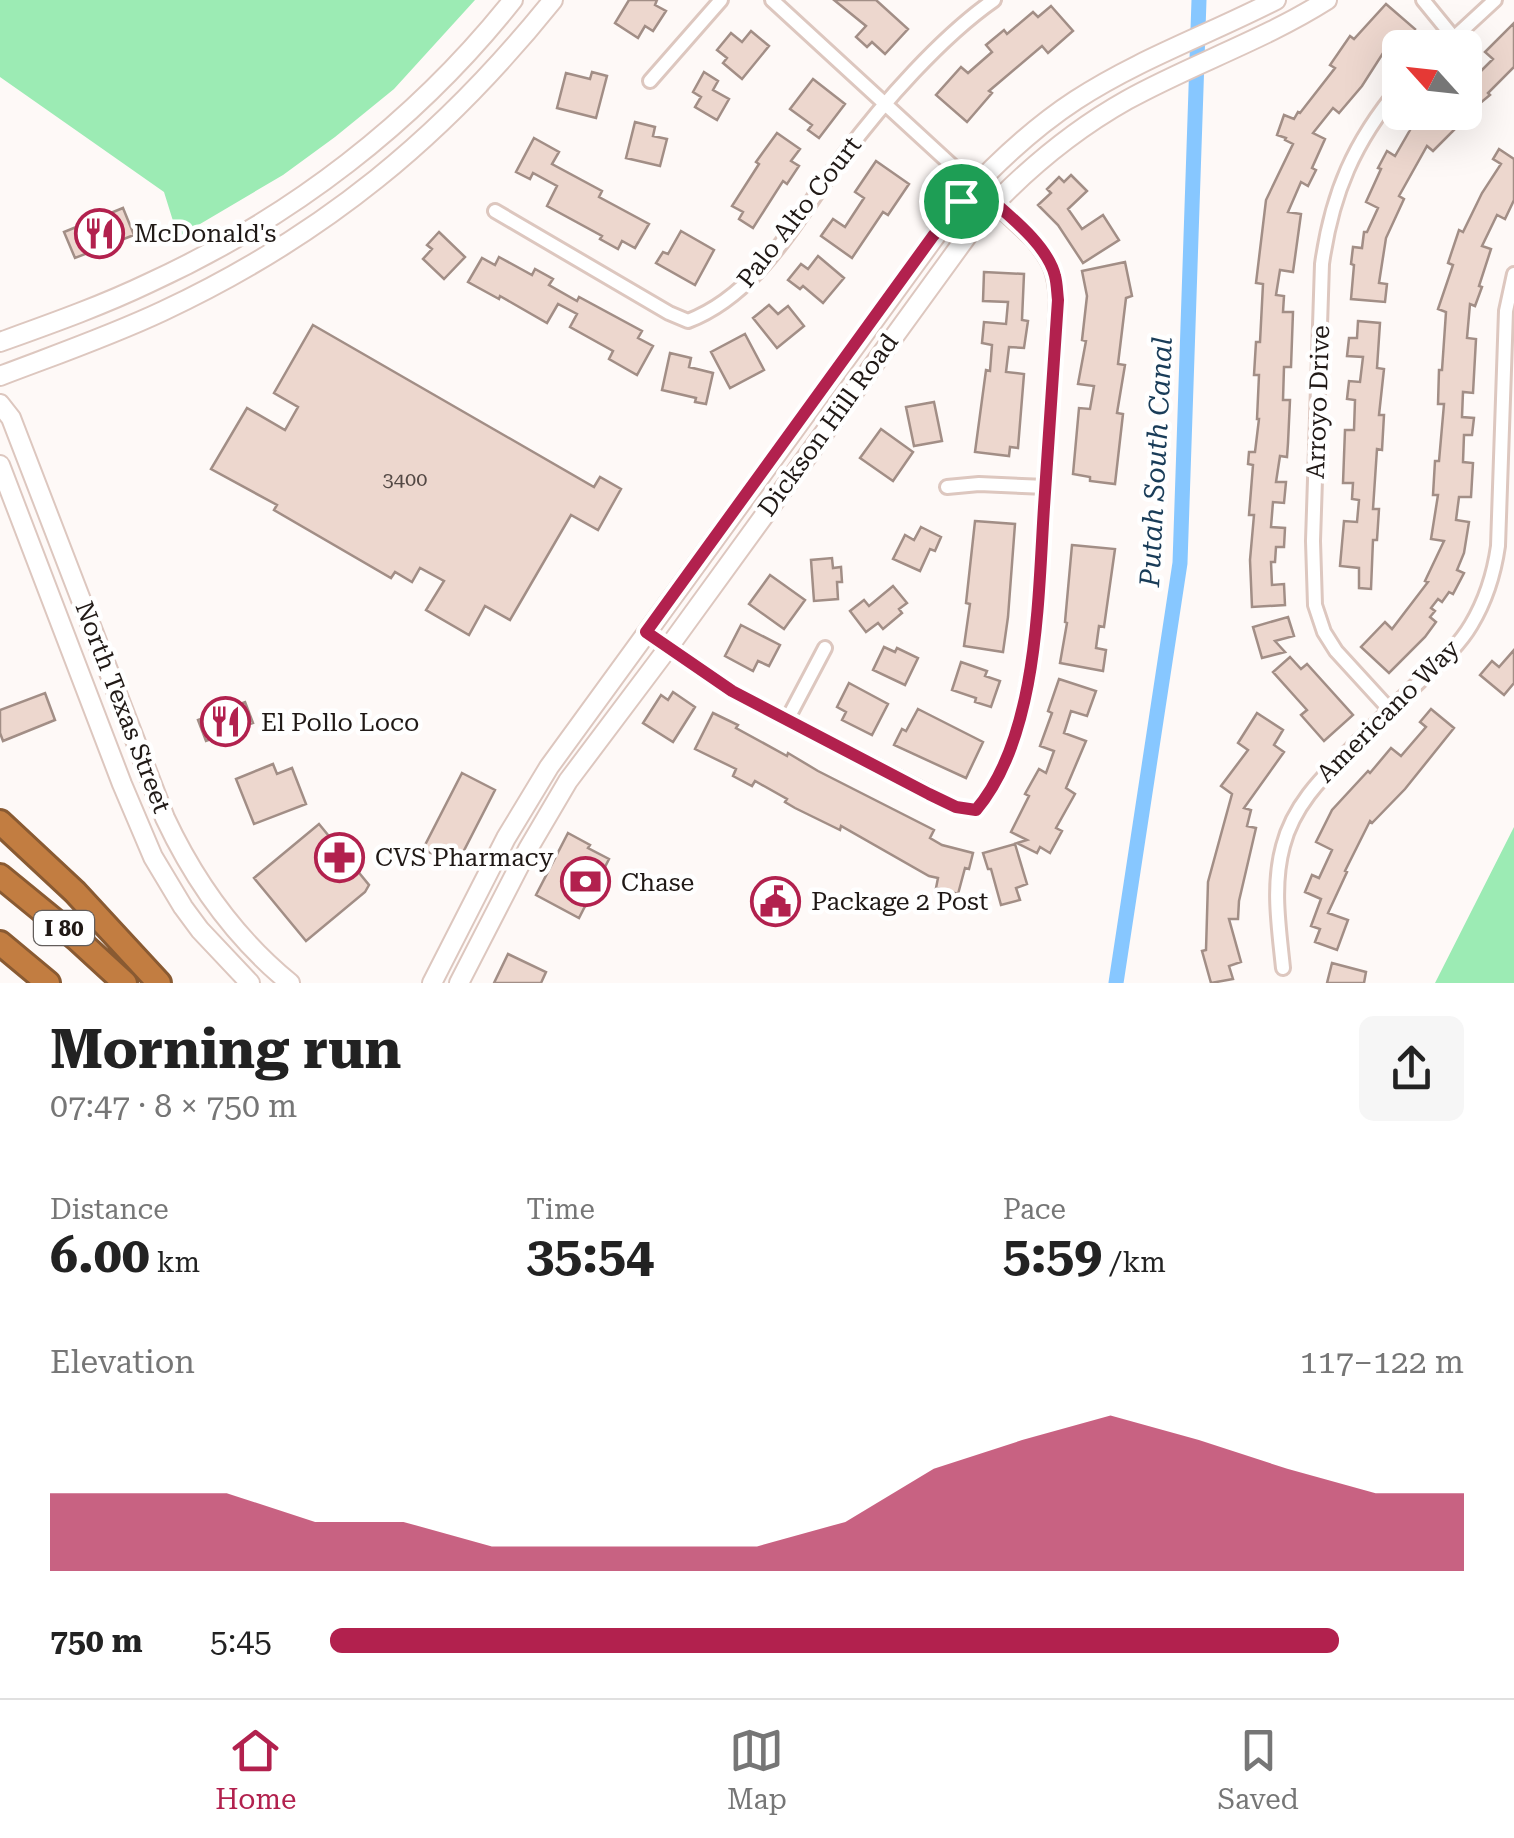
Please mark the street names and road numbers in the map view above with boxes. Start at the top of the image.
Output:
street label: Palo Alto Court [731,131,867,293]
street label: Arroyo Drive [1301,325,1335,479]
street label: Dickson Hill Road [752,328,904,522]
street label: North Texas Street [69,597,177,817]
street label: Americano Way [1311,634,1465,788]
road number: I 80 [34,911,94,945]

